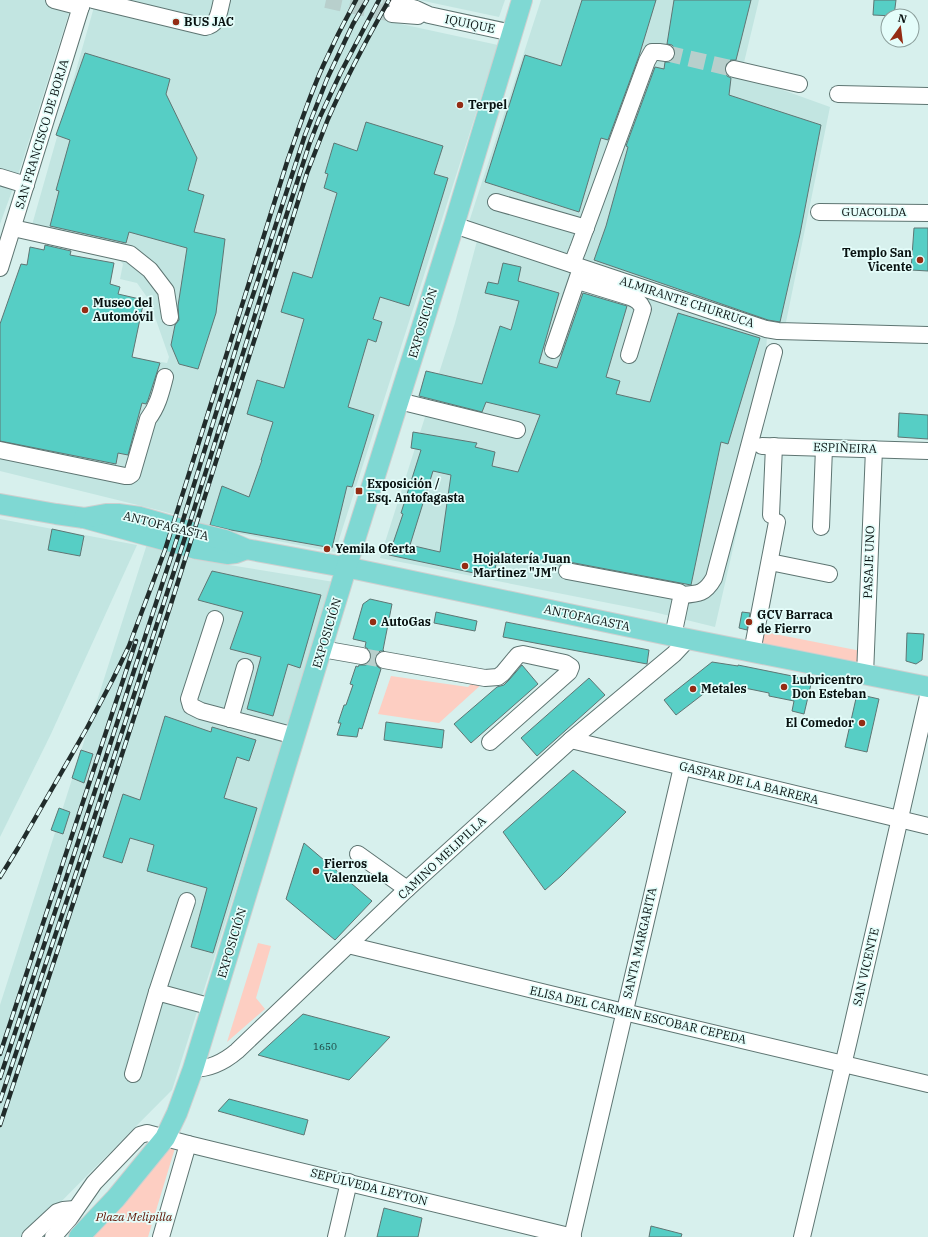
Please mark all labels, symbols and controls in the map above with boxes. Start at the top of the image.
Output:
north arrow [880,8,920,48]
text: N [897,10,909,26]
street label: IQUIQUE [444,11,497,36]
place label: BUS JAC [184,14,234,29]
marker: BUS JAC [171,17,181,27]
street label: SAN FRANCISCO DE BORJA [12,56,72,211]
place label: Terpel [468,97,507,112]
marker: Terpel [455,100,465,110]
street label: GUACOLDA [842,204,907,219]
place label: Templo San Vicente [842,245,912,274]
marker: Templo San Vicente [915,255,925,265]
street label: ALMIRANTE CHURRUCA [618,273,757,331]
street label: EXPOSICIÓN [405,286,440,360]
place label: Museo del Automóvil [93,295,154,324]
marker: Museo del Automóvil [80,305,90,315]
street label: ESPIÑEIRA [813,439,878,456]
place label: Exposición / Esq. Antofagasta [367,476,465,505]
marker: Exposición / Esq. Antofagasta [354,486,364,496]
street label: ANTOFAGASTA [122,508,211,544]
street label: PASAJE UNO [860,525,877,599]
place label: Yemila Oferta [335,541,416,556]
marker: Yemila Oferta [322,544,332,554]
place label: Hojalatería Juan Martinez "JM" [473,551,571,580]
marker: Hojalatería Juan Martinez "JM" [460,561,470,571]
street label: EXPOSICIÓN [309,596,344,670]
street label: ANTOFAGASTA [543,601,632,634]
place label: GCV Barraca de Fierro [757,607,833,636]
place label: AutoGas [381,614,431,629]
marker: AutoGas [368,617,378,627]
marker: GCV Barraca de Fierro [744,617,754,627]
place label: Lubricentro Don Esteban [792,672,866,701]
place label: Metales [701,681,747,696]
marker: Lubricentro Don Esteban [779,682,789,692]
marker: Metales [688,684,698,694]
place label: El Comedor [786,715,854,730]
marker: El Comedor [857,718,867,728]
street label: GASPAR DE LA BARRERA [678,758,821,807]
street label: CAMINO MELIPILLA [395,812,489,902]
place label: Fierros Valenzuela [324,856,389,885]
marker: Fierros Valenzuela [311,866,321,876]
street label: SANTA MARGARITA [619,885,660,1000]
street label: EXPOSICIÓN [214,906,249,980]
street label: SAN VICENTE [849,926,882,1007]
street label: ELISA DEL CARMEN ESCOBAR CEPEDA [528,982,749,1047]
house number: 1650 [313,1040,337,1053]
street label: SEPÚLVEDA LEYTON [309,1165,429,1208]
park label: Plaza Melipilla [95,1209,173,1224]

